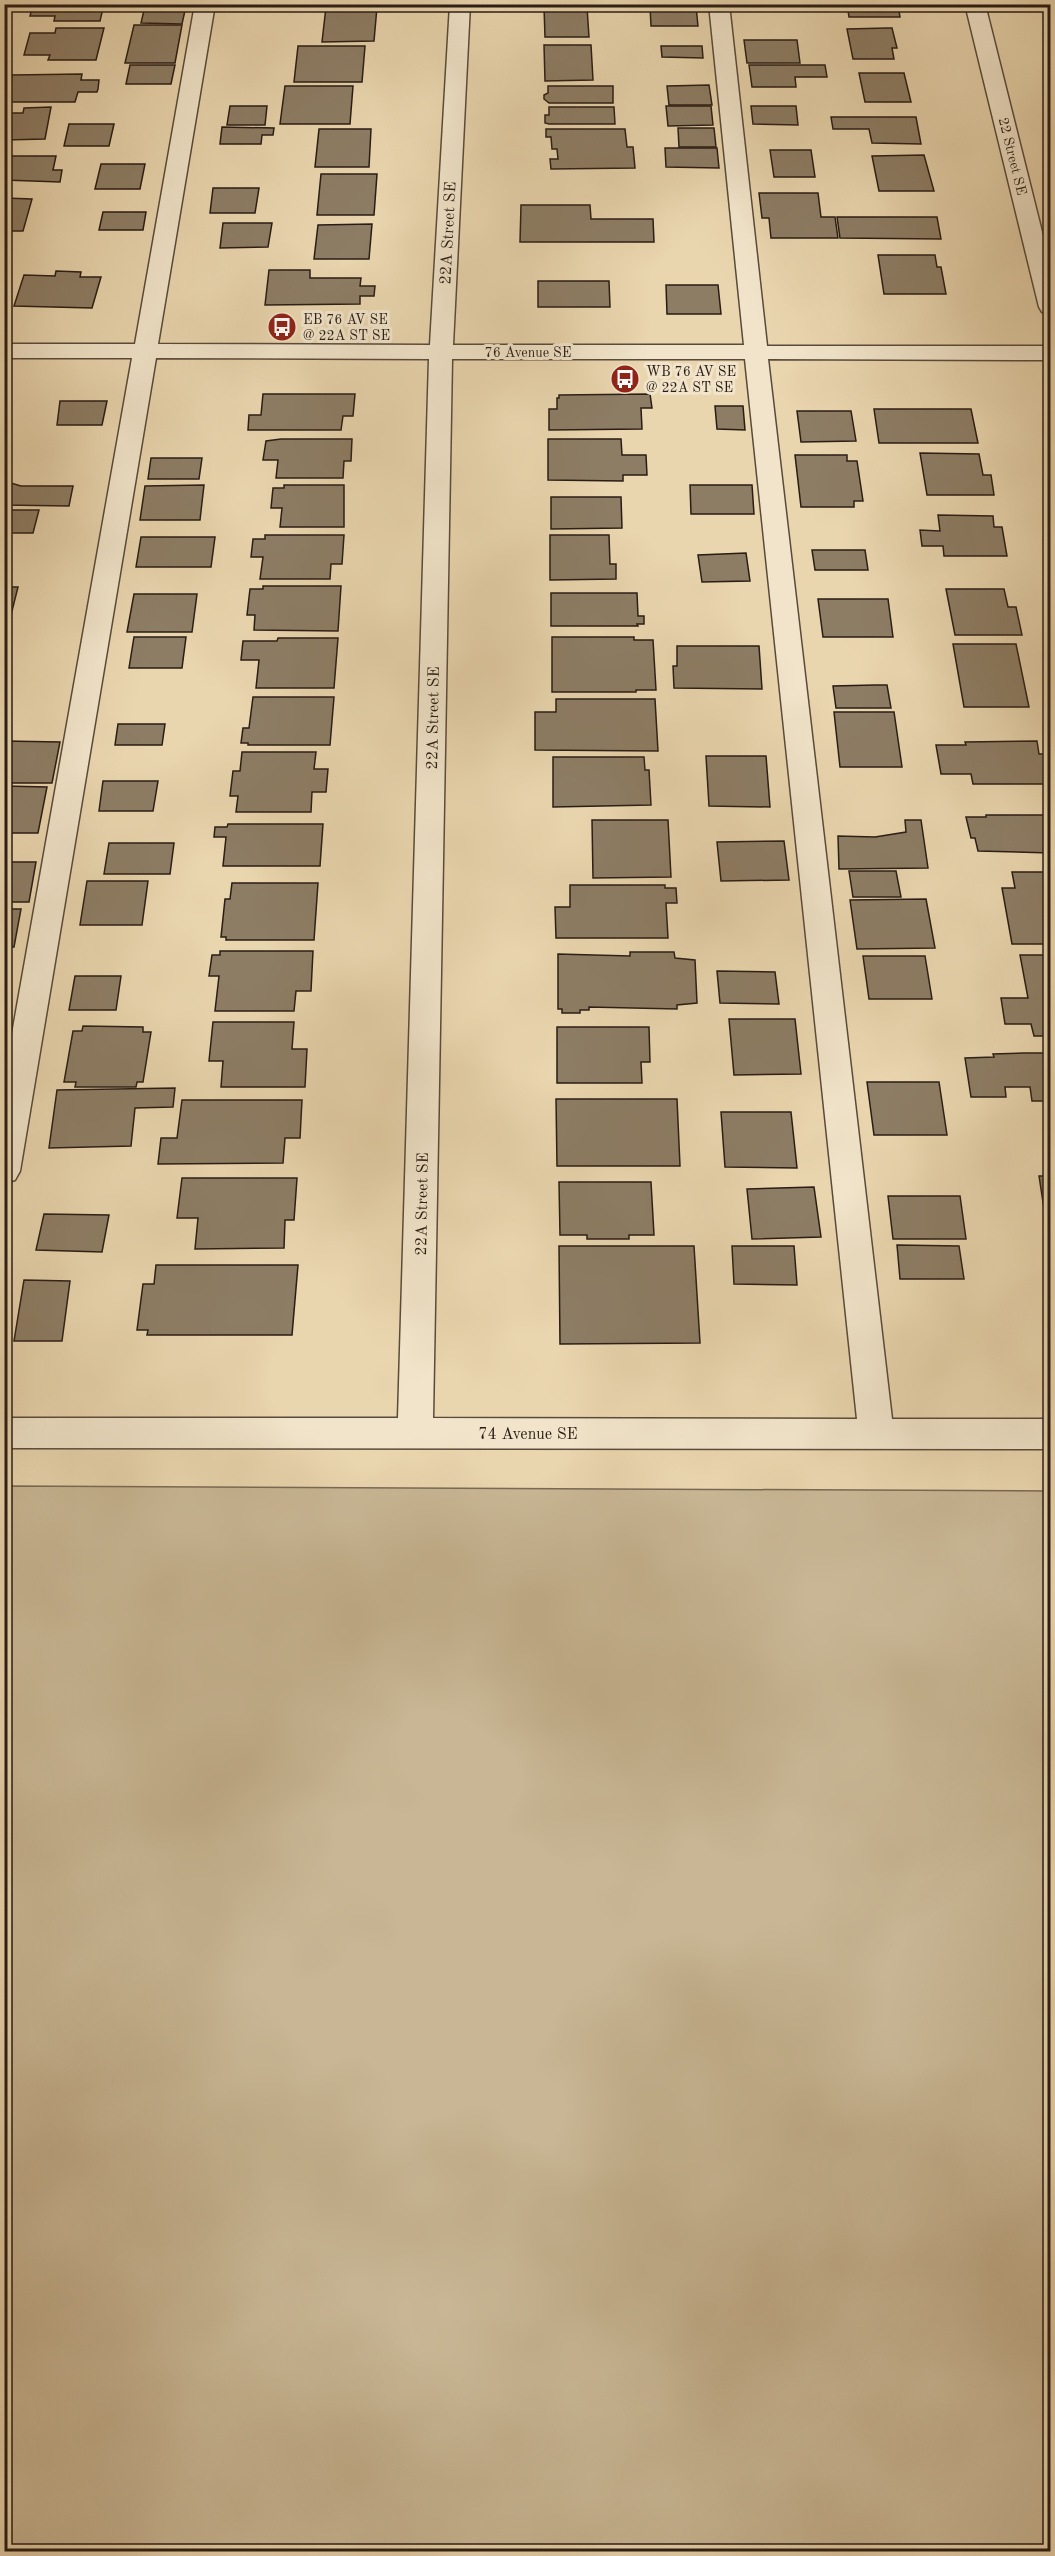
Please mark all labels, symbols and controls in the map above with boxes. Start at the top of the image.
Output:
street label: 22 Street SE [996,116,1028,197]
street label: 22A Street SE [438,181,460,285]
bus stop icon: EB 76 AV SE @ 22A ST SE [266,311,298,343]
place label: EB 76 AV SE @ 22A ST SE [303,313,390,343]
street label: 76 Avenue SE [485,346,571,360]
bus stop icon: WB 76 AV SE @ 22A ST SE [609,363,641,395]
place label: WB 76 AV SE @ 22A ST SE [646,365,736,395]
street label: 22A Street SE [425,666,443,770]
street label: 22A Street SE [414,1152,432,1256]
street label: 74 Avenue SE [478,1427,578,1443]

